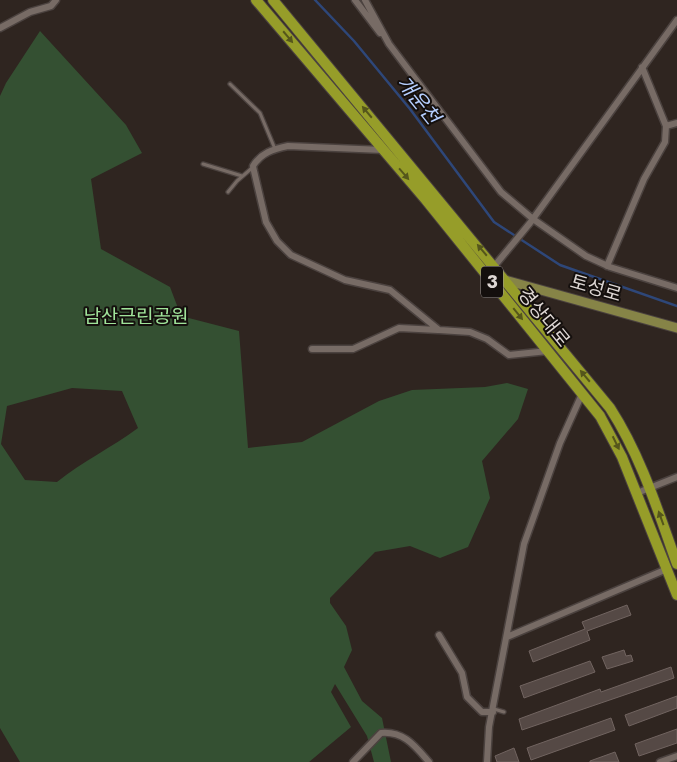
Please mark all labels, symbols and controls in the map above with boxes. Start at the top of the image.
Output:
one-way arrow [283,30,294,43]
water label: 개운천 [389,69,448,133]
one-way arrow [361,106,372,119]
one-way arrow [399,168,410,181]
one-way arrow [476,244,487,257]
road number: 3 [481,266,503,298]
street label: 토성로 [567,268,625,308]
street label: 경상대로 [512,281,576,353]
park label: 남산근린공원 [84,303,188,330]
one-way arrow [513,307,524,320]
one-way arrow [579,370,590,383]
one-way arrow [612,436,620,450]
one-way arrow [657,511,664,526]

